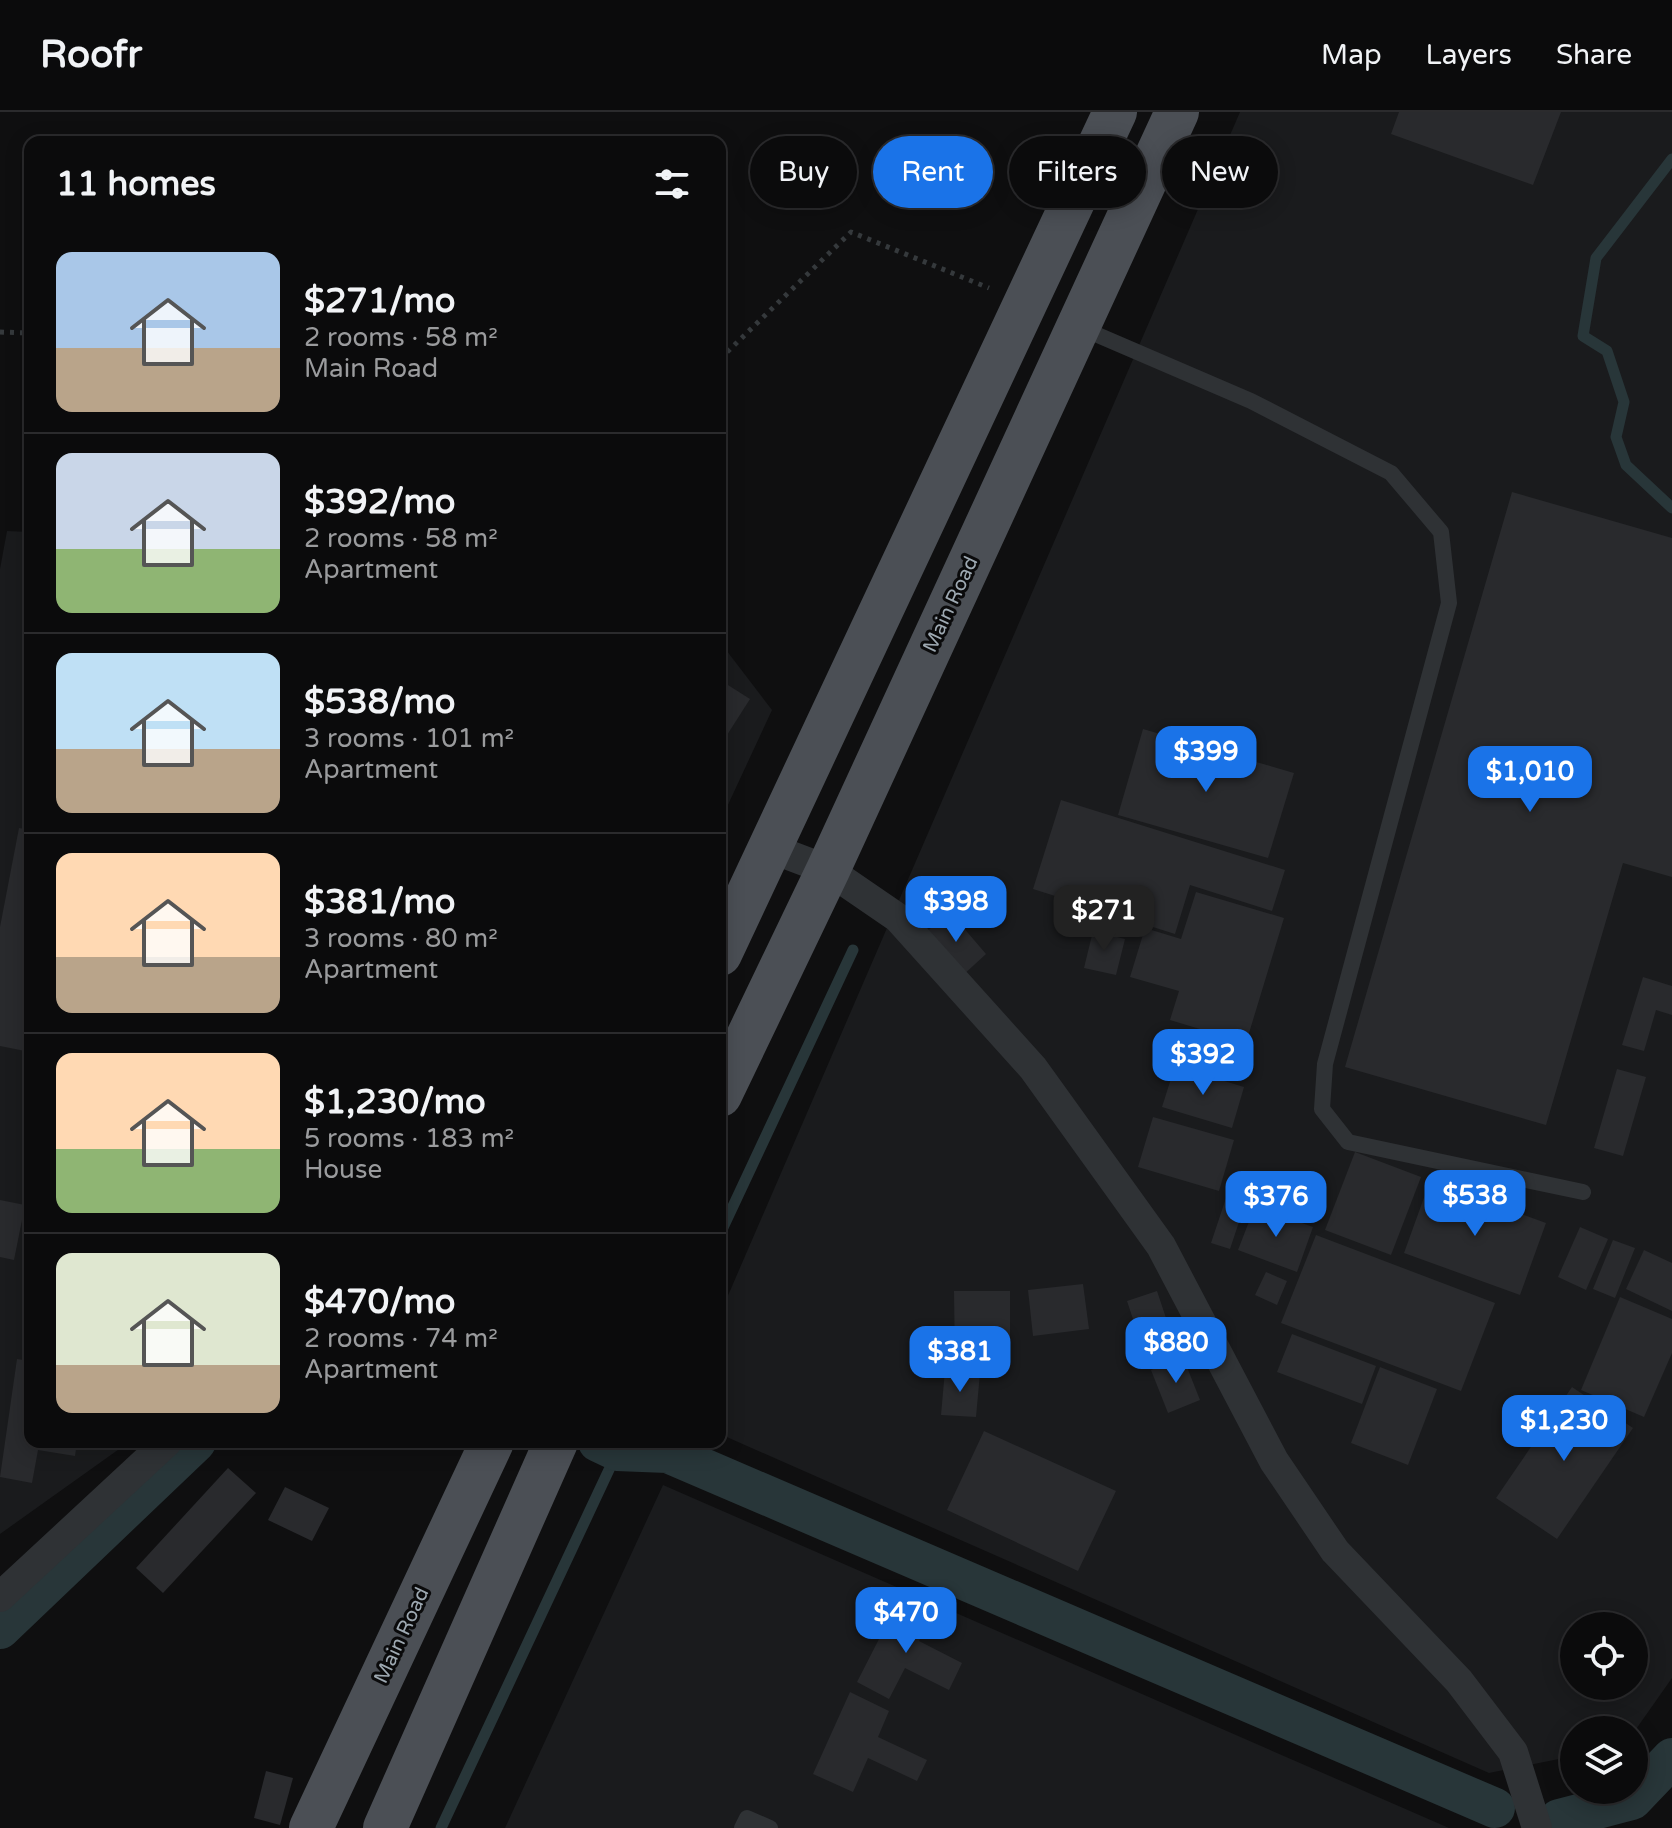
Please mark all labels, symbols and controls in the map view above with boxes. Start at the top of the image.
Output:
text: Roofr [40,32,142,78]
text: Map [1321,38,1382,72]
text: Layers [1426,38,1512,72]
text: Share [1556,38,1632,72]
chip: Buy [750,136,857,208]
chip: Rent [873,136,993,208]
chip: Filters [1009,136,1146,208]
chip: New [1162,136,1278,208]
icon: filters [650,162,694,206]
text: 11 homes [56,164,216,205]
text: $271/mo [304,281,455,322]
icon: home [120,284,216,380]
text: 2 rooms · 58 m² [304,322,498,353]
text: Main Road [304,353,438,384]
text: $392/mo [304,482,455,523]
icon: home [120,485,216,581]
text: 2 rooms · 58 m² [304,523,498,554]
street label: Main Road [918,553,984,656]
text: Apartment [304,554,438,585]
text: $538/mo [304,682,455,723]
icon: home [120,685,216,781]
text: 3 rooms · 101 m² [304,723,514,754]
pin: $399 [1159,726,1253,794]
text: $399 [1173,736,1239,767]
pin: $1,010 [1465,746,1595,814]
text: Apartment [304,754,438,785]
text: $1,010 [1486,756,1574,787]
pin: $398 [909,876,1003,944]
text: $381/mo [304,882,455,923]
icon: home [120,885,216,981]
pin: $271 [1057,885,1151,953]
text: $398 [923,886,989,917]
text: $271 [1071,895,1137,926]
text: 3 rooms · 80 m² [304,923,498,954]
text: Apartment [304,954,438,985]
pin: $392 [1156,1029,1250,1097]
text: $392 [1170,1039,1236,1070]
text: $1,230/mo [304,1082,486,1123]
icon: home [120,1085,216,1181]
text: 5 rooms · 183 m² [304,1123,514,1154]
text: House [304,1154,382,1185]
pin: $538 [1428,1170,1522,1238]
pin: $376 [1229,1171,1323,1239]
text: $538 [1442,1180,1508,1211]
text: $376 [1243,1181,1309,1212]
text: $470/mo [304,1282,455,1323]
icon: home [120,1285,216,1381]
pin: $880 [1129,1317,1223,1385]
text: 2 rooms · 74 m² [304,1323,498,1354]
pin: $381 [913,1326,1007,1394]
text: $880 [1143,1327,1209,1358]
text: $381 [927,1336,993,1367]
text: Apartment [304,1354,438,1385]
pin: $1,230 [1499,1395,1629,1463]
text: $1,230 [1520,1405,1608,1436]
street label: Main Road [369,1584,435,1687]
pin: $470 [859,1587,953,1655]
text: $470 [873,1597,939,1628]
map controls [1560,1612,1648,1804]
button: locate [1560,1612,1648,1700]
button: layers [1560,1716,1648,1804]

